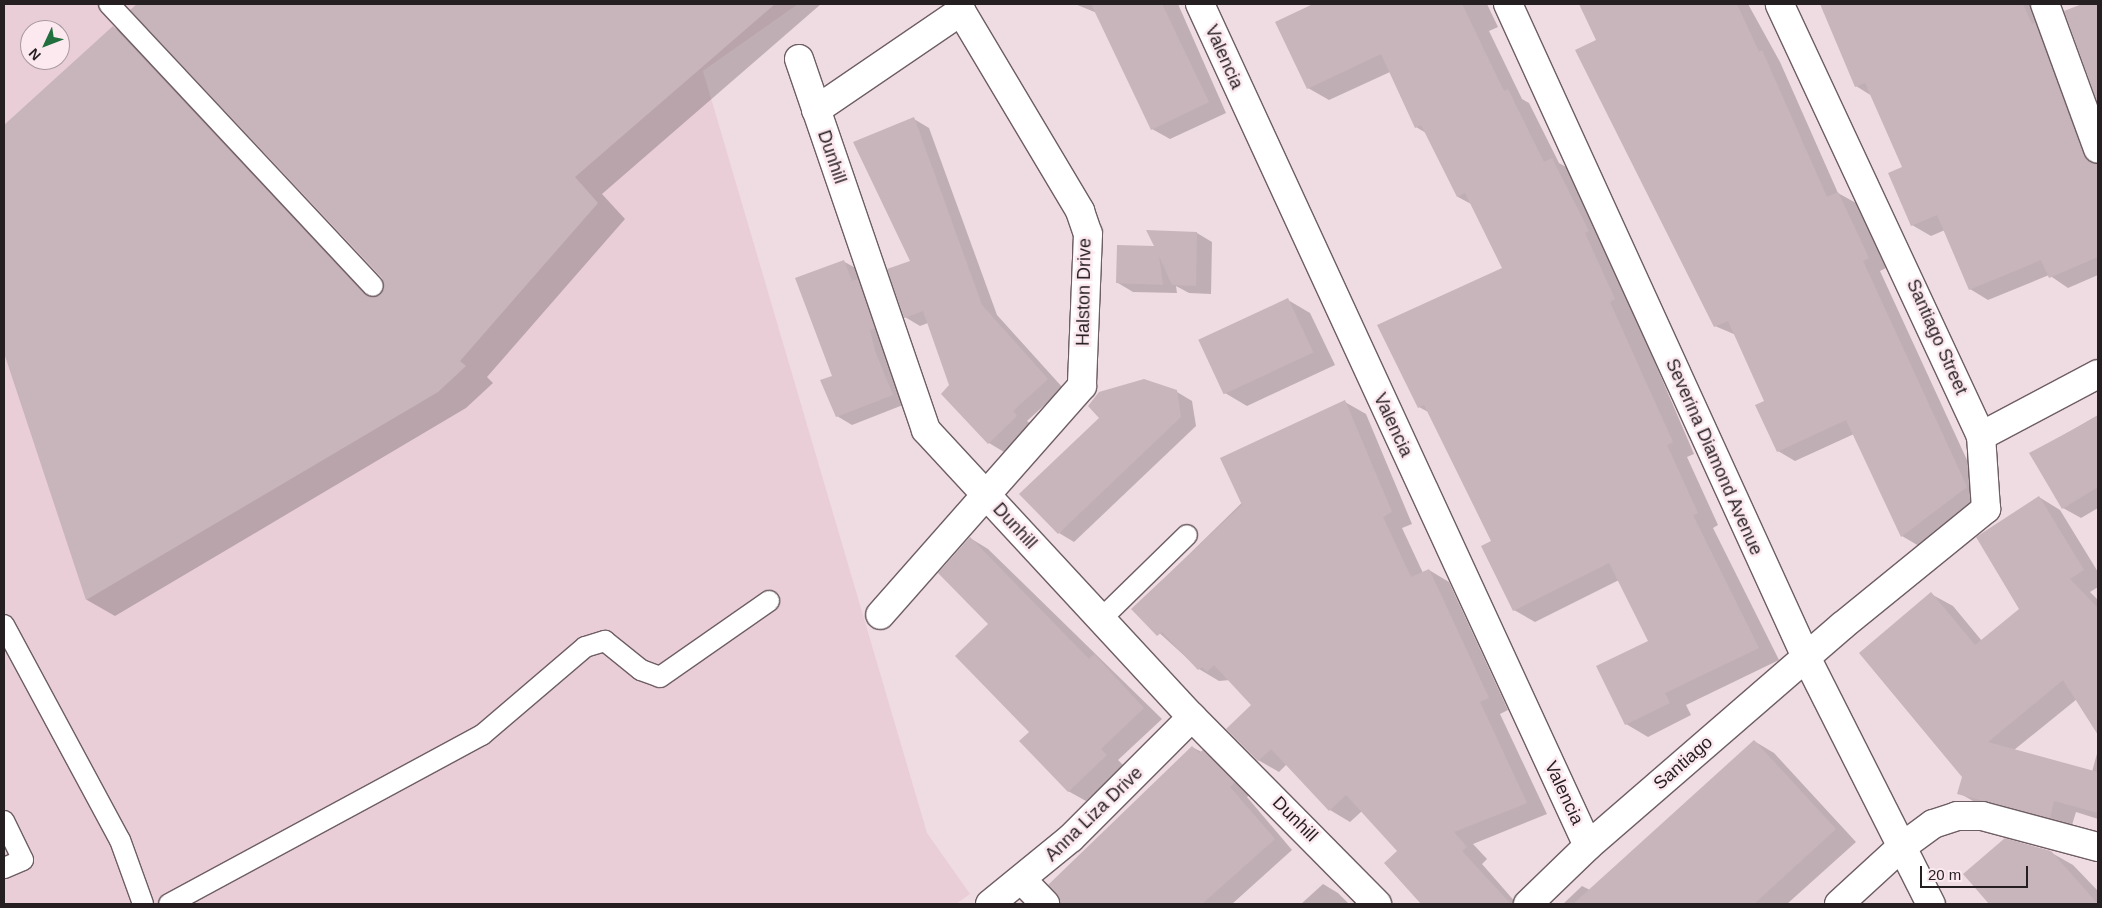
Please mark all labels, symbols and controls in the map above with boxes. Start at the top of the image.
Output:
north arrow [20,20,70,70]
street label: Valencia [1200,22,1248,92]
text: N [25,45,44,64]
street label: Dunhill [813,127,851,187]
street label: Halston Drive [1072,238,1096,346]
street label: Santiago Street [1902,276,1972,398]
street label: Severina Diamond Avenue [1661,355,1767,559]
street label: Valencia [1369,390,1417,460]
street label: Dunhill [988,499,1042,553]
street label: Santiago [1649,732,1717,794]
street label: Valencia [1540,758,1588,828]
street label: Anna Liza Drive [1041,762,1147,866]
street label: Dunhill [1268,792,1322,846]
scale bar [1922,856,2030,888]
text: 20 m [1928,866,1961,883]

